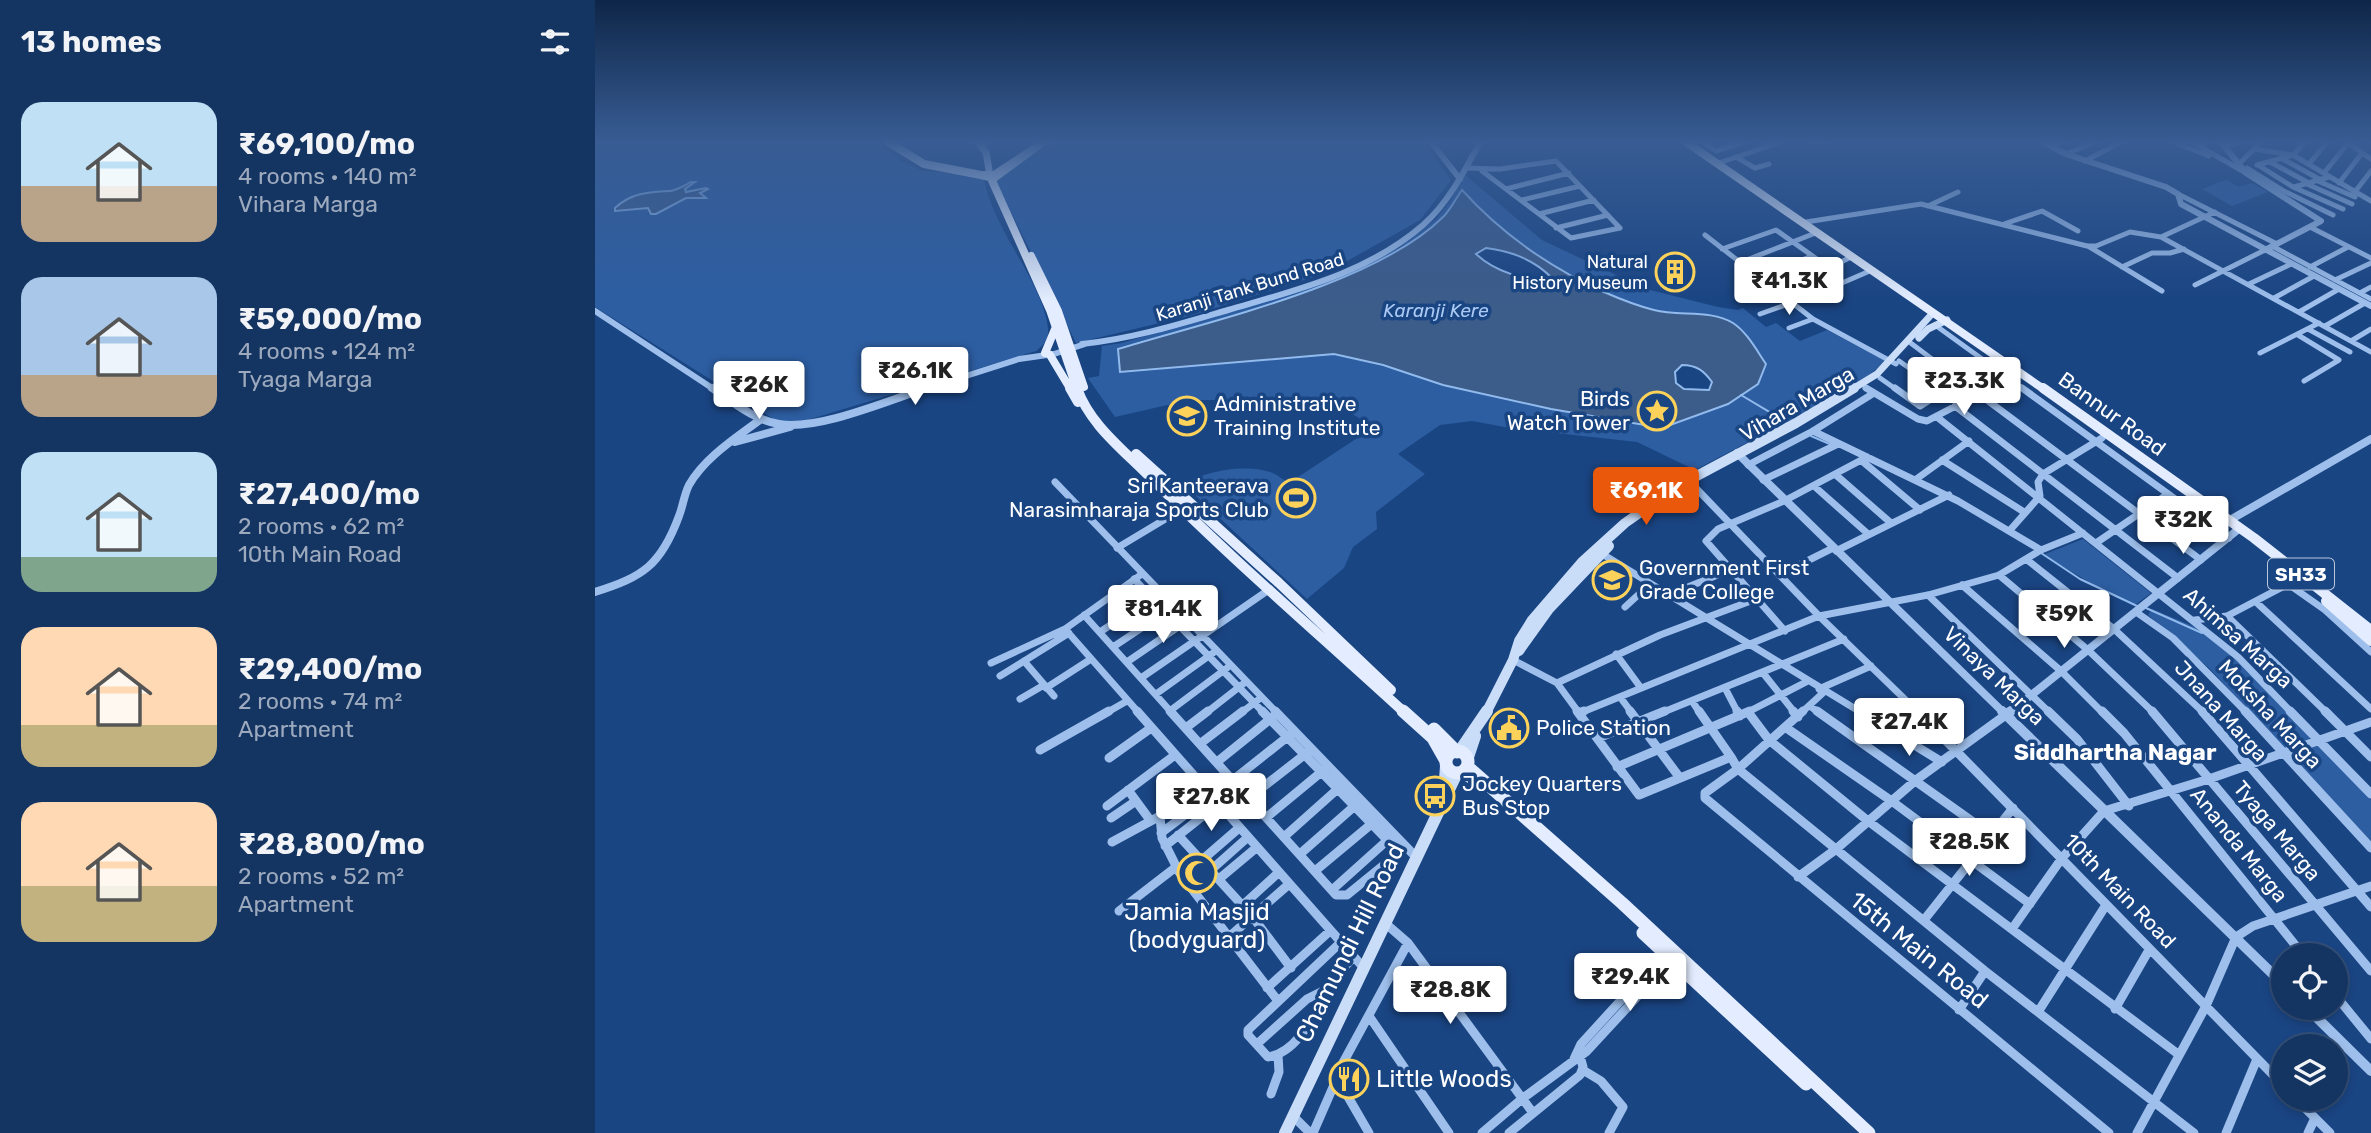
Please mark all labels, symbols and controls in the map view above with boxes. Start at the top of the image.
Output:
icon: filters [536,23,574,61]
text: 13 homes [21,24,162,60]
text: ₹69,100/mo [238,126,415,162]
icon: home [77,130,161,214]
text: 4 rooms · 140 m² [238,162,417,190]
text: Vihara Marga [238,190,378,218]
street label: Karanji Tank Bund Road [1153,248,1347,326]
place label: Natural History Museum [1512,251,1648,294]
building icon: Natural History Museum [1654,251,1696,293]
pin: ₹41.3K [1732,258,1846,317]
text: ₹41.3K [1750,266,1828,294]
water label: Karanji Kere [1383,299,1489,322]
text: ₹59,000/mo [238,301,422,337]
icon: home [77,305,161,389]
text: 4 rooms · 124 m² [238,337,415,365]
pin: ₹26.1K [858,348,972,407]
text: ₹26.1K [877,356,953,384]
pin: ₹23.3K [1907,358,2021,417]
street label: Vihara Marga [1735,361,1858,446]
pin: ₹26K [718,362,800,421]
text: Tyaga Marga [238,365,372,393]
text: ₹23.3K [1924,366,2004,394]
street label: Bannur Road [2054,366,2171,461]
text: ₹26K [730,370,788,398]
place label: Birds Watch Tower [1507,386,1630,435]
place icon: Birds Watch Tower [1636,390,1678,432]
place label: Administrative Training Institute [1214,391,1380,440]
school or university icon: Administrative Training Institute [1166,395,1208,437]
pin: ₹69.1K [1589,468,1703,527]
place label: Sri Kanteerava Narasimharaja Sports Club [1009,473,1269,522]
text: ₹27,400/mo [238,476,420,512]
text: ₹69.1K [1609,476,1683,504]
sports icon: Sri Kanteerava Narasimharaja Sports Club [1275,477,1317,519]
icon: home [77,480,161,564]
pin: ₹32K [2142,496,2224,556]
text: ₹32K [2153,505,2213,533]
text: 2 rooms · 62 m² [238,512,404,540]
text: 10th Main Road [238,540,402,568]
place label: Government First Grade College [1639,555,1809,604]
road number: SH33 [2268,558,2334,590]
school or university icon: Government First Grade College [1591,559,1633,601]
street label: Ahimsa Marga [2179,582,2298,693]
pin: ₹81.4K [1106,586,1220,645]
pin: ₹59K [2023,590,2105,650]
text: ₹81.4K [1124,594,1202,622]
text: ₹59K [2035,599,2093,627]
street label: Vinaya Marga [1939,621,2050,730]
text: ₹29,400/mo [238,651,422,687]
street label: Moksha Marga [2214,654,2327,773]
icon: home [77,655,161,739]
street label: Jnana Marga [2170,655,2273,766]
text: 2 rooms · 74 m² [238,687,402,715]
pin: ₹27.4K [1852,698,1966,758]
public building icon: Police Station [1488,707,1530,749]
text: ₹27.4K [1870,707,1948,735]
text: Apartment [238,715,354,743]
place label: Police Station [1536,715,1671,740]
district label: Siddhartha Nagar [2014,738,2217,766]
place label: Jockey Quarters Bus Stop [1462,771,1622,820]
pin: ₹27.8K [1154,774,1268,833]
bus stop icon: Jockey Quarters Bus Stop [1414,775,1456,817]
street label: Tyaga Marga [2228,776,2326,886]
text: ₹27.8K [1172,782,1250,810]
street label: Ananda Marga [2185,782,2293,907]
pin: ₹28.5K [1912,818,2026,878]
text: ₹28,800/mo [238,826,425,862]
text: ₹28.5K [1929,827,2009,855]
street label: 10th Main Road [2059,828,2181,953]
icon: home [77,830,161,914]
street label: Chamundi Hill Road [1290,839,1410,1047]
mosque icon: Jamia Masjid (bodyguard) [1176,852,1218,894]
text: 2 rooms · 52 m² [238,862,404,890]
street label: 15th Main Road [1844,886,1994,1014]
text: Apartment [238,890,354,918]
place label: Jamia Masjid (bodyguard) [1124,898,1270,954]
map controls [2271,943,2348,1111]
button: locate [2271,943,2348,1020]
pin: ₹29.4K [1573,954,1687,1013]
text: ₹29.4K [1590,962,1670,990]
pin: ₹28.8K [1393,967,1507,1026]
text: ₹28.8K [1409,975,1491,1003]
button: layers [2271,1034,2348,1111]
restaurant icon: Little Woods [1328,1058,1370,1100]
place label: Little Woods [1376,1065,1512,1093]

